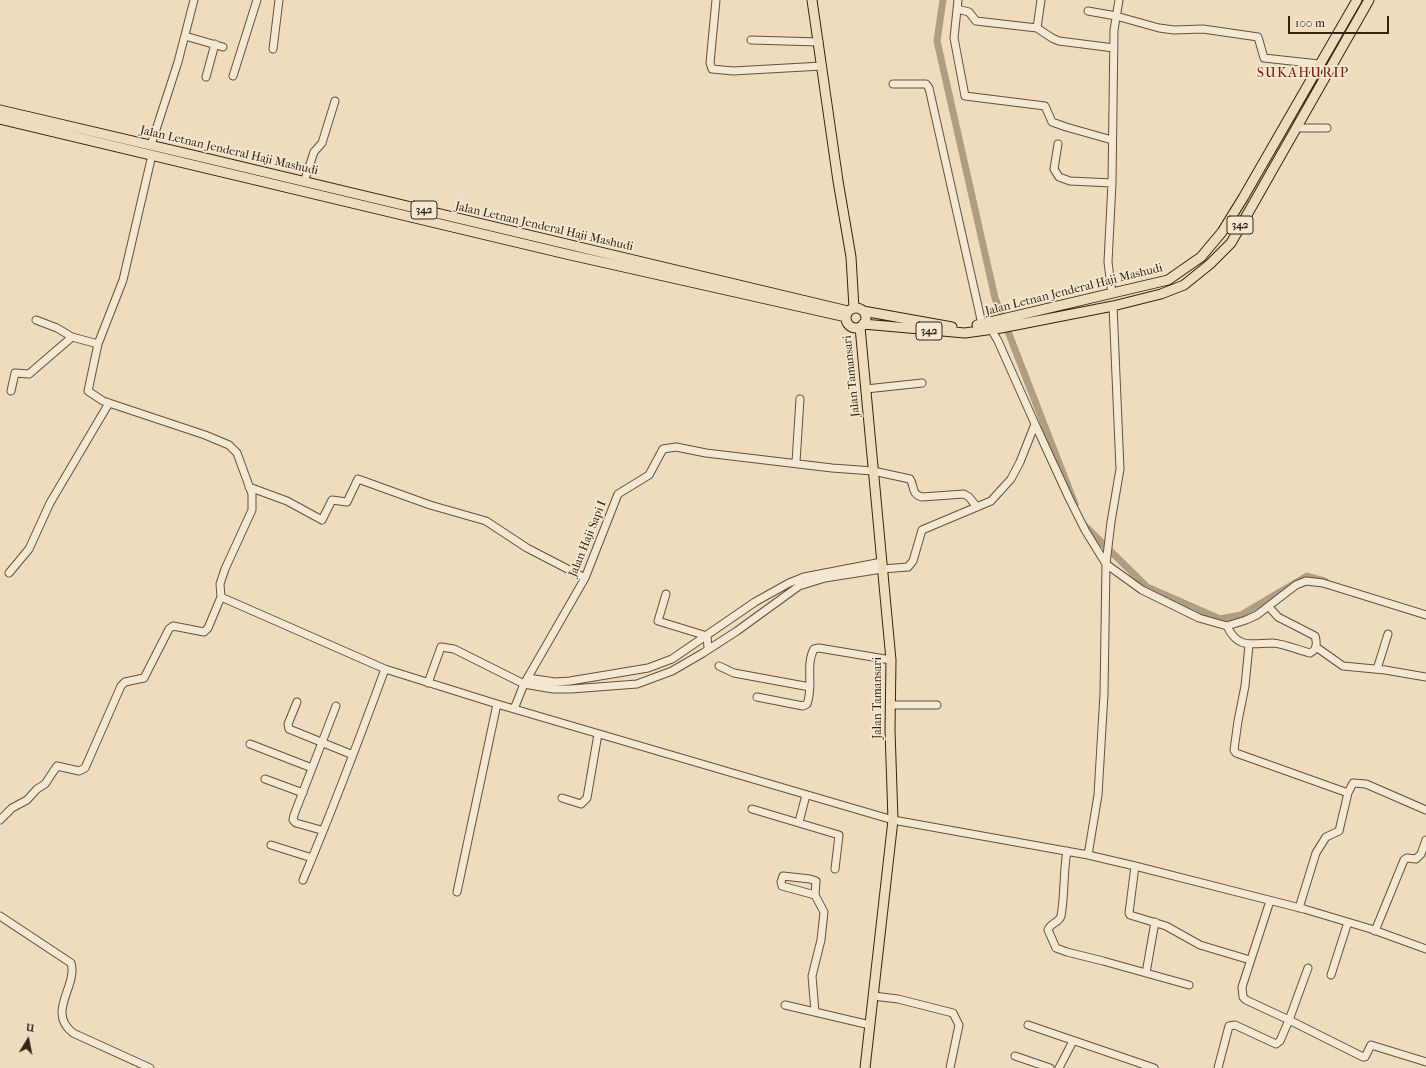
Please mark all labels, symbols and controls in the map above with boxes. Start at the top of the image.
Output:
scale bar [1290,8,1391,34]
text: 100 m [1295,16,1325,30]
district label: SUKAHURIP [1257,66,1349,82]
street label: Jalan Letnan Jenderal Haji Mashudi [138,123,320,179]
street label: Jalan Letnan Jenderal Haji Mashudi [453,199,635,255]
road number: 342 [411,201,437,219]
road number: 342 [1227,216,1253,234]
street label: Jalan Letnan Jenderal Haji Mashudi [984,261,1164,319]
road number: 342 [916,322,942,340]
street label: Jalan Tamansari [841,334,863,418]
street label: Jalan Haji Sapi I [566,499,610,579]
street label: Jalan Tamansari [871,657,885,739]
north arrow [8,1020,48,1060]
text: U [25,1021,36,1035]

